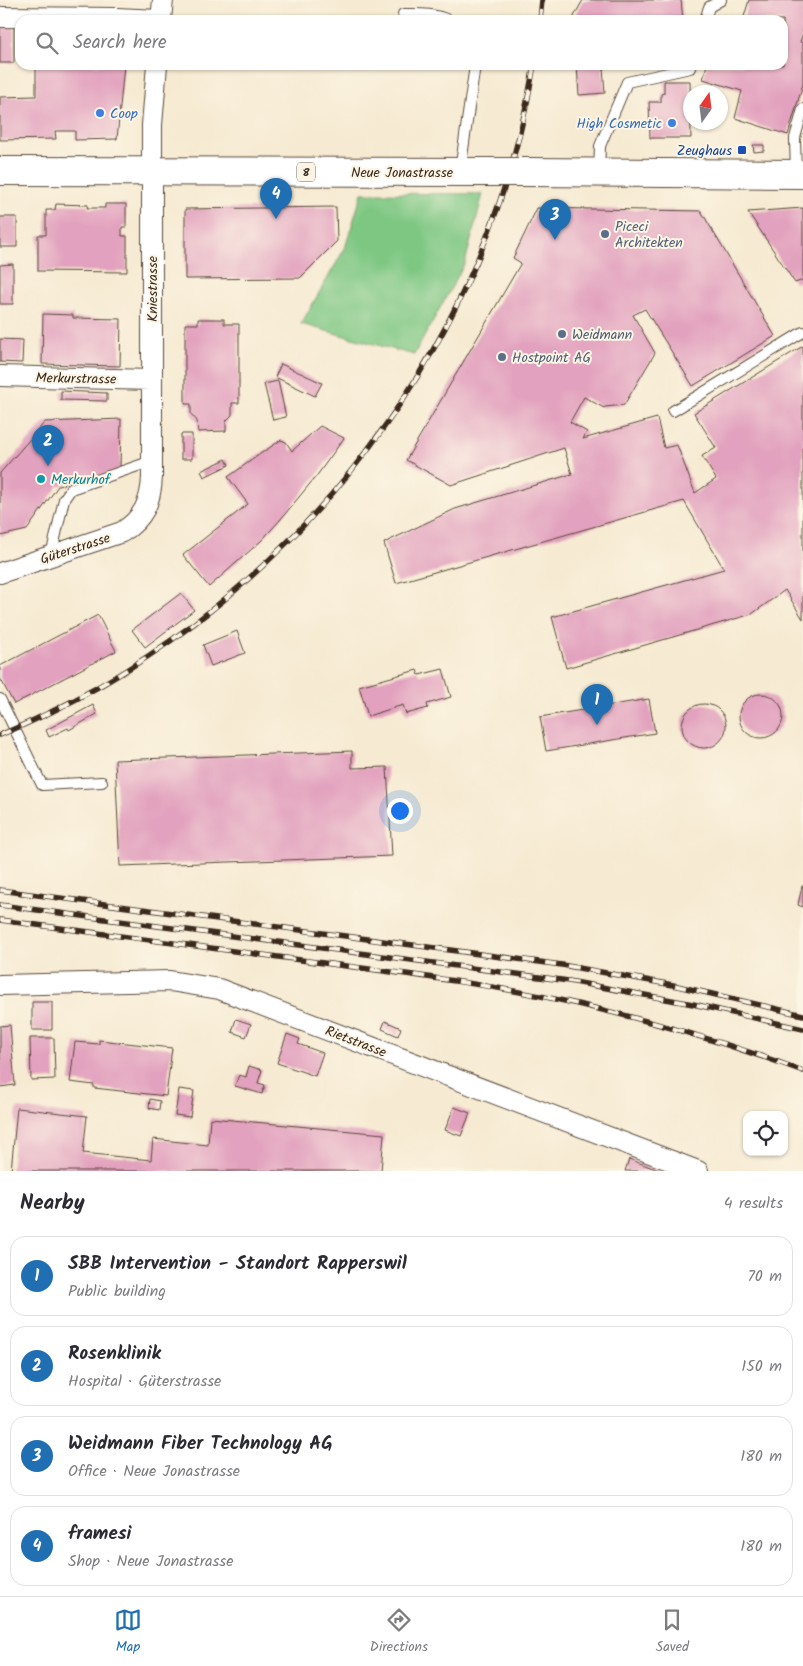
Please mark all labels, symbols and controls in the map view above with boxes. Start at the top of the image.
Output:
search box [15,15,788,70]
text: Search here [73,28,167,58]
icon: search [33,29,61,57]
north arrow [683,85,728,130]
place label: Coop [110,103,138,125]
marker: Coop [94,107,106,119]
place label: High Cosmetic [576,113,662,135]
marker: High Cosmetic [666,117,678,129]
place label: Zeughaus [677,140,732,162]
marker: Zeughaus [736,144,748,156]
road number: 8 [297,162,315,182]
street label: Neue Jonastrasse [351,162,454,184]
pin: 4 [260,178,292,219]
pin: 3 [539,199,571,240]
place label: Piceci Architekten [615,216,683,254]
marker: Piceci Architekten [599,228,611,240]
street label: Kniestrasse [142,255,164,322]
place label: Weidmann [572,324,632,346]
marker: Weidmann [556,328,568,340]
place label: Hostpoint AG [512,347,591,369]
marker: Hostpoint AG [496,351,508,363]
street label: Merkurstrasse [35,367,117,391]
pin: 2 [32,425,64,466]
place label: Merkurhof [51,469,112,491]
marker: Merkurhof [35,473,47,485]
street label: Güterstrasse [37,527,114,571]
pin: 1 [581,684,613,725]
your location [387,798,413,824]
street label: Rietstrasse [322,1020,390,1064]
map controls [743,1111,788,1156]
button: locate [743,1111,788,1156]
text: Nearby [20,1187,85,1220]
text: 4 results [724,1191,783,1216]
text: SBB Intervention - Standort Rapperswil [68,1249,407,1279]
text: 1 [35,1264,39,1289]
text: 70 m [747,1264,782,1289]
text: Public building [68,1279,166,1304]
text: Rosenklinik [68,1339,161,1369]
text: 2 [32,1354,42,1379]
text: 150 m [741,1354,782,1379]
text: Hospital · Güterstrasse [68,1369,221,1394]
text: Weidmann Fiber Technology AG [68,1429,333,1459]
text: 3 [33,1444,41,1469]
text: 180 m [740,1444,782,1469]
text: Office · Neue Jonastrasse [68,1459,240,1484]
text: framesi [68,1519,131,1549]
text: 4 [33,1534,41,1559]
text: 180 m [740,1534,782,1559]
text: Shop · Neue Jonastrasse [68,1549,233,1574]
tab: Map [114,1606,142,1658]
tab: Directions [370,1606,428,1658]
tab: Saved [656,1606,689,1658]

